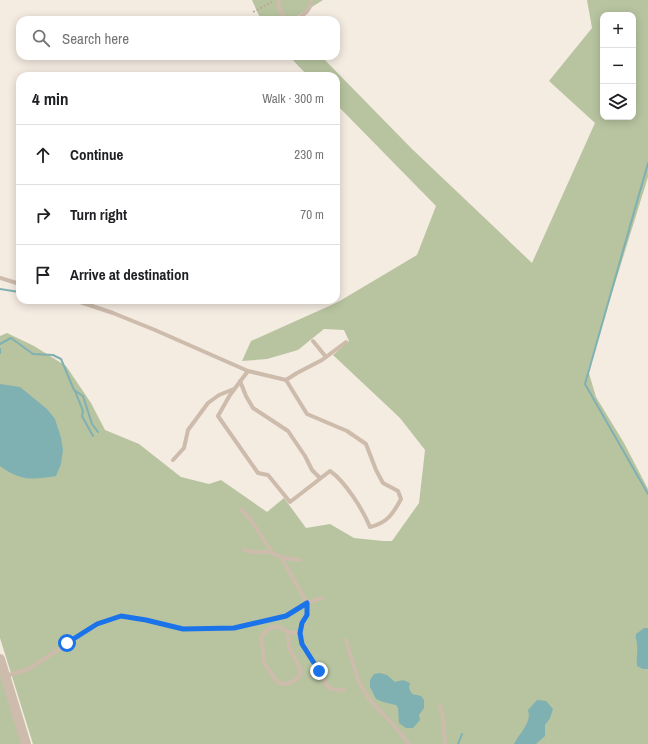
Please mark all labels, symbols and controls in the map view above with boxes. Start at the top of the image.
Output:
map controls [600,12,636,120]
button: + [600,12,636,48]
search box [16,16,340,60]
icon: search [30,27,52,49]
text: Search here [62,28,129,49]
button: − [600,48,636,84]
button: layers [600,84,636,120]
text: 4 min [32,87,68,110]
text: Walk · 300 m [262,90,324,107]
icon: ahead [32,144,54,166]
text: Continue [70,144,123,165]
text: 230 m [294,146,324,163]
icon: right [32,204,54,226]
text: Turn right [70,204,127,225]
text: 70 m [300,206,324,223]
icon: arrive [32,264,54,286]
text: Arrive at destination [70,264,189,285]
route start [58,634,76,652]
route end [310,662,328,680]

